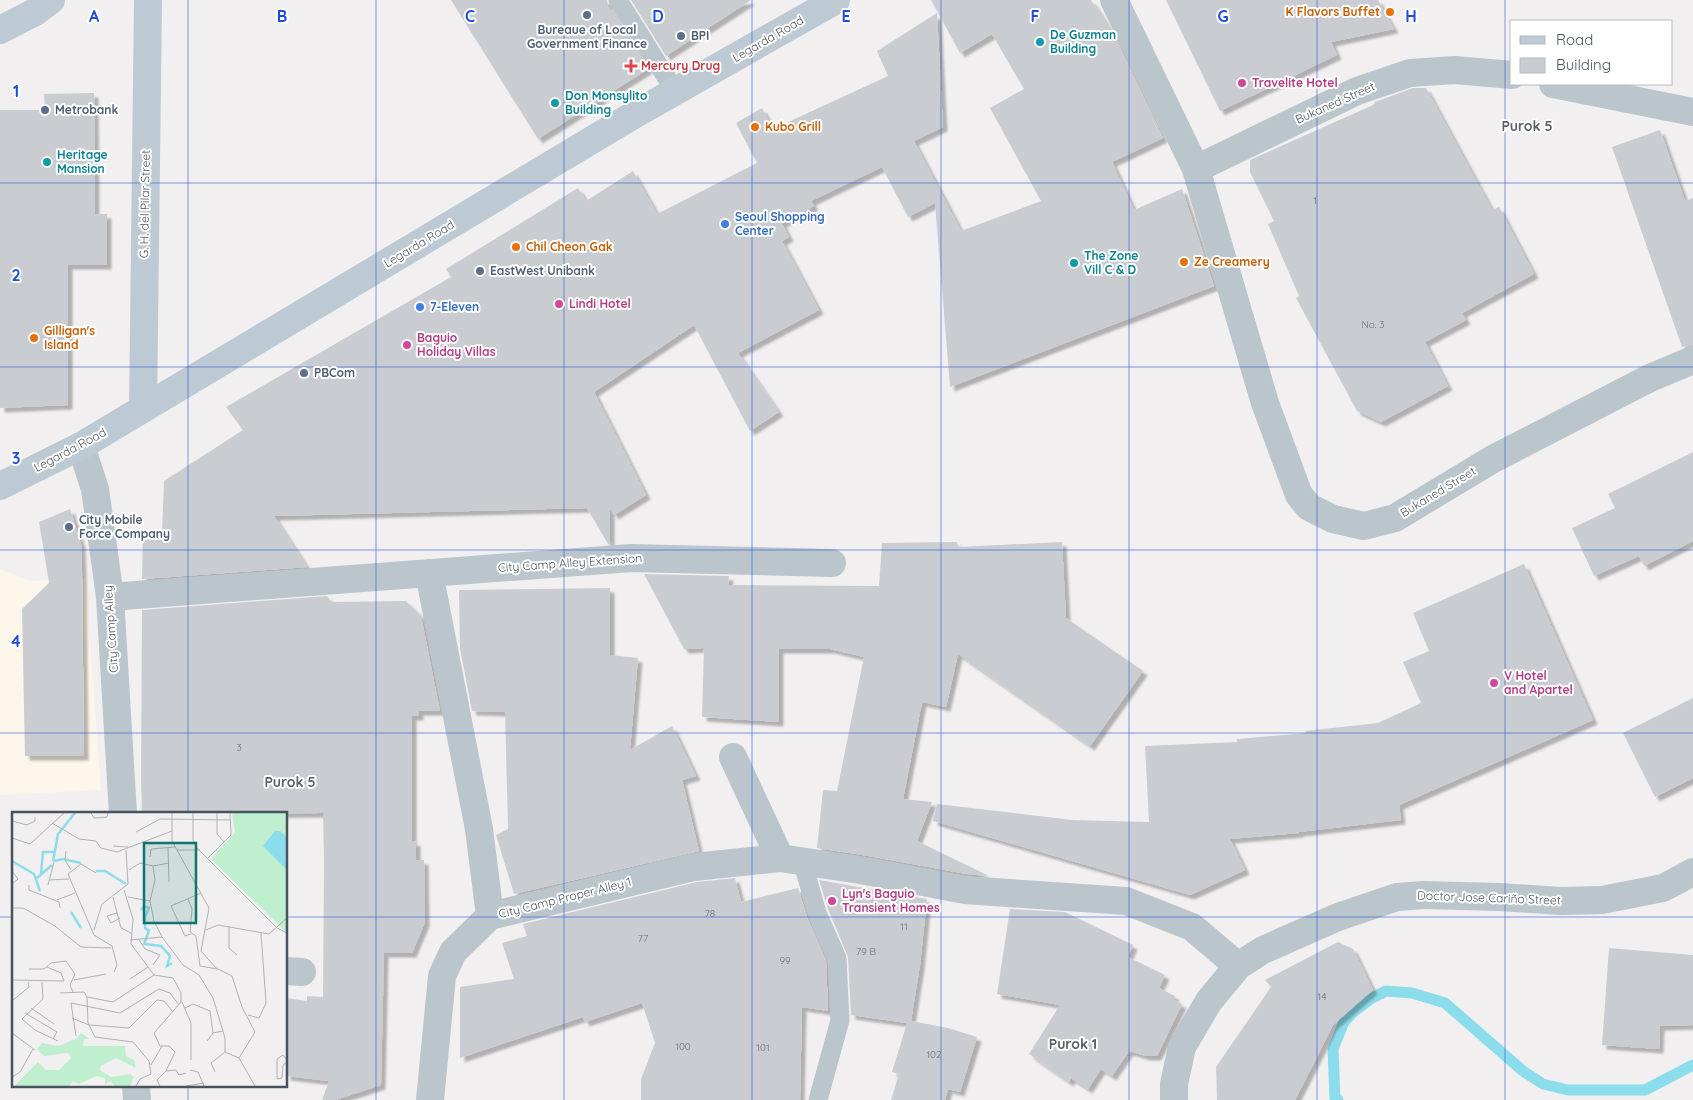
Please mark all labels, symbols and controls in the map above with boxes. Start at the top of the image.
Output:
place label: K Flavors Buffet [1285,4,1380,19]
text: A [89,6,100,26]
text: B [277,6,287,26]
text: C [465,6,475,26]
text: D [652,6,664,26]
text: E [841,6,851,26]
text: F [1031,6,1040,26]
text: G [1217,6,1229,26]
marker: K Flavors Buffet [1384,6,1396,18]
text: H [1405,6,1417,26]
marker: Bureaue of Local Government Finance [581,9,593,21]
street label: Legarda Road [729,12,806,65]
legend [1510,20,1673,85]
place label: Bureaue of Local Government Finance [527,22,647,51]
place label: De Guzman Building [1050,27,1116,56]
place label: BPI [691,28,709,43]
marker: BPI [675,30,687,42]
text: Road [1556,30,1593,49]
marker: De Guzman Building [1034,36,1046,48]
text: Building [1556,55,1611,74]
place label: Mercury Drug [641,58,720,73]
marker: Mercury Drug [625,60,637,72]
place label: Travelite Hotel [1252,75,1338,90]
marker: Travelite Hotel [1236,77,1248,89]
street label: Bukaned Street [1293,78,1377,127]
text: 1 [13,81,19,101]
place label: Don Monsylito Building [565,88,648,117]
marker: Don Monsylito Building [549,97,561,109]
place label: Metrobank [55,102,118,117]
marker: Metrobank [39,104,51,116]
district label: Purok 5 [1501,117,1553,135]
place label: Kubo Grill [765,119,821,134]
marker: Kubo Grill [749,121,761,133]
place label: Heritage Mansion [57,147,108,176]
street label: G. H. del Pilar Street [136,150,153,258]
marker: Heritage Mansion [41,156,53,168]
house number: 1 [1313,194,1317,207]
place label: Seoul Shopping Center [735,209,825,238]
street label: Legarda Road [381,217,457,271]
marker: Seoul Shopping Center [719,218,731,230]
place label: Chil Cheon Gak [526,239,613,254]
marker: Chil Cheon Gak [510,241,522,253]
place label: The Zone Vill C & D [1084,248,1138,277]
place label: Ze Creamery [1194,254,1270,269]
marker: Ze Creamery [1178,256,1190,268]
marker: The Zone Vill C & D [1068,257,1080,269]
place label: EastWest Unibank [490,263,595,278]
text: 2 [11,265,21,285]
marker: EastWest Unibank [474,265,486,277]
place label: Lindi Hotel [569,296,631,311]
marker: Lindi Hotel [553,298,565,310]
place label: 7-Eleven [430,299,479,314]
marker: 7-Eleven [414,301,426,313]
house number: No. 3 [1361,318,1385,331]
place label: Gilligan's Island [44,323,95,352]
place label: Baguio Holiday Villas [417,330,496,359]
marker: Gilligan's Island [28,332,40,344]
marker: Baguio Holiday Villas [401,339,413,351]
place label: PBCom [314,365,355,380]
marker: PBCom [298,367,310,379]
street label: Legarda Road [31,424,109,475]
text: 3 [12,448,20,468]
street label: Bukaned Street [1397,463,1478,520]
place label: City Mobile Force Company [79,512,170,541]
marker: City Mobile Force Company [63,521,75,533]
street label: City Camp Alley Extension [497,550,643,575]
street label: City Camp Alley [100,585,121,673]
text: 4 [11,631,21,651]
place label: V Hotel and Apartel [1504,668,1573,697]
marker: V Hotel and Apartel [1488,677,1500,689]
house number: 3 [236,741,242,754]
district label: Purok 5 [264,773,316,791]
inset map [12,812,288,1088]
street label: City Camp Proper Alley 1 [497,874,633,921]
place label: Lyn's Baguio Transient Homes [842,886,940,915]
street label: Doctor Jose Cariño Street [1417,887,1561,908]
marker: Lyn's Baguio Transient Homes [826,895,838,907]
house number: 78 [705,907,715,920]
house number: 11 [900,920,908,933]
house number: 77 [638,932,648,945]
house number: 79 B [856,945,876,958]
house number: 99 [779,954,791,967]
house number: 14 [1318,990,1326,1003]
district label: Purok 1 [1049,1035,1097,1053]
house number: 100 [675,1040,691,1053]
house number: 101 [756,1041,770,1054]
house number: 102 [926,1048,942,1061]

